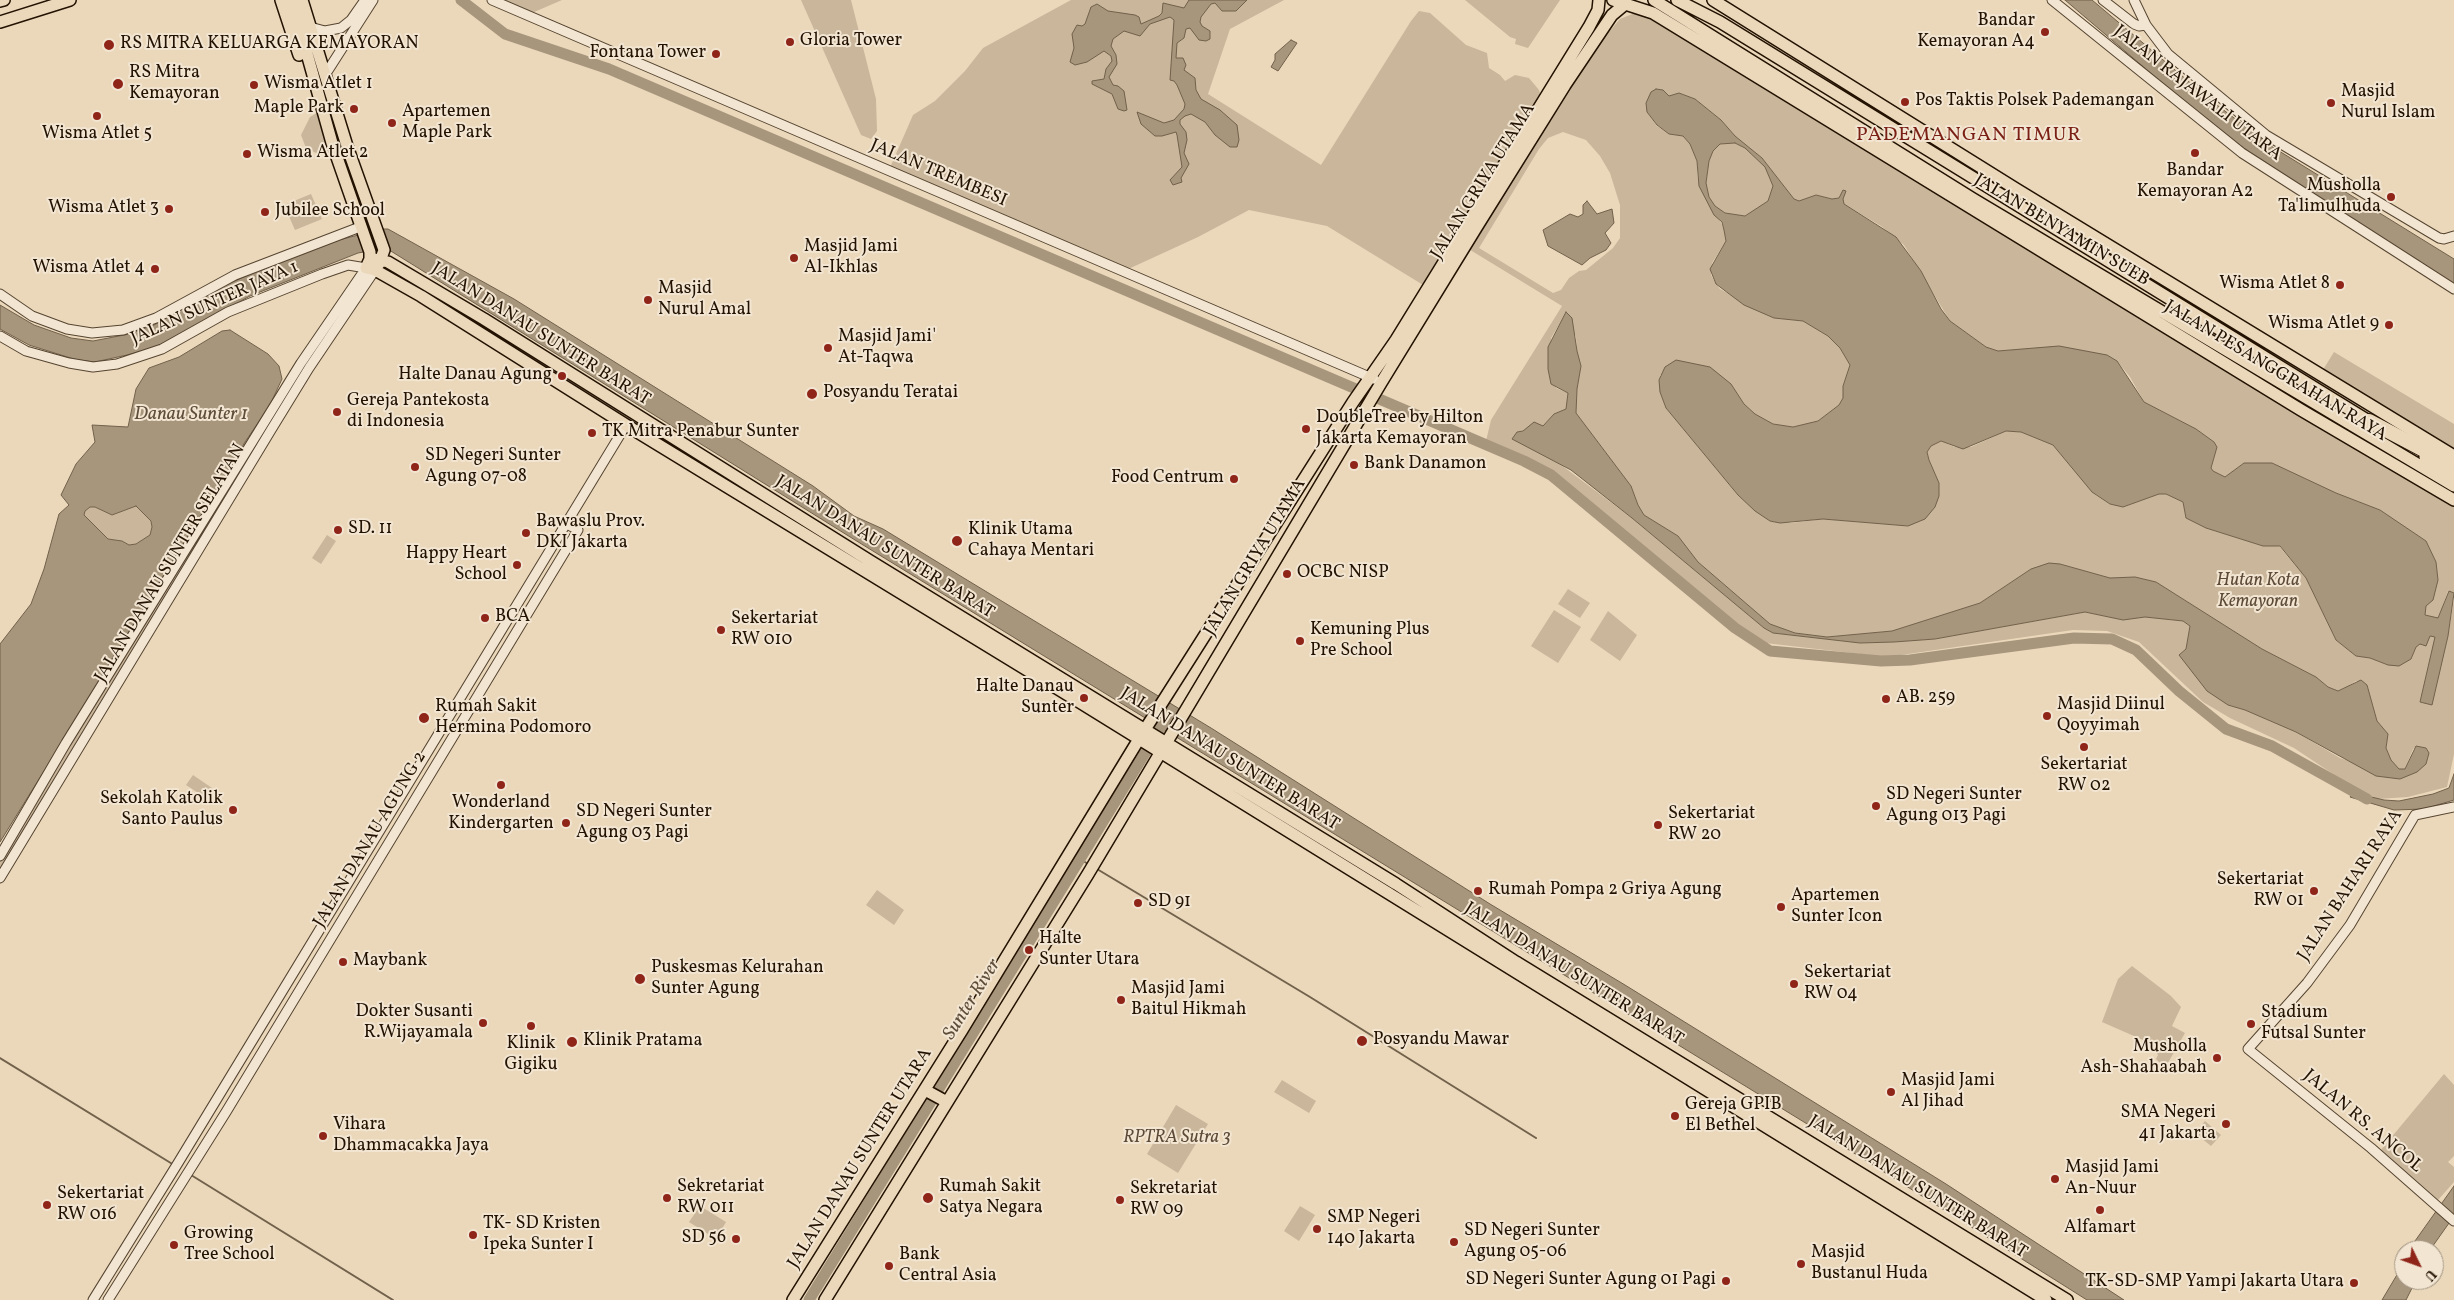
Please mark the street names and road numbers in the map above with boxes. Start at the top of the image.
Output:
street label: JALAN RAJAWALI UTARA [2108,21,2286,167]
street label: JALAN GRIYA UTAMA [1427,100,1541,264]
street label: JALAN TREMBESI [866,135,1010,213]
street label: JALAN BENYAMIN SUEB [1969,170,2153,292]
street label: JALAN SUNTER JAYA 1 [128,257,302,351]
street label: JALAN DANAU SUNTER BARAT [426,258,654,412]
street label: JALAN PESANGGRAHAN RAYA [2160,297,2390,447]
street label: JALAN DANAU SUNTER SELATAN [91,441,251,687]
street label: JALAN DANAU SUNTER BARAT [770,471,998,625]
street label: JALAN GRIYA UTAMA [1200,475,1312,641]
street label: JALAN DANAU SUNTER BARAT [1115,683,1343,837]
street label: JALAN DANAU AGUNG 2 [310,748,432,932]
street label: JALAN BAHARI RAYA [2294,806,2408,966]
street label: JALAN DANAU SUNTER BARAT [1459,898,1687,1052]
street label: JALAN DANAU SUNTER UTARA [784,1045,938,1273]
street label: JALAN RS. ANCOL [2298,1066,2426,1178]
street label: JALAN DANAU SUNTER BARAT [1803,1111,2031,1265]

